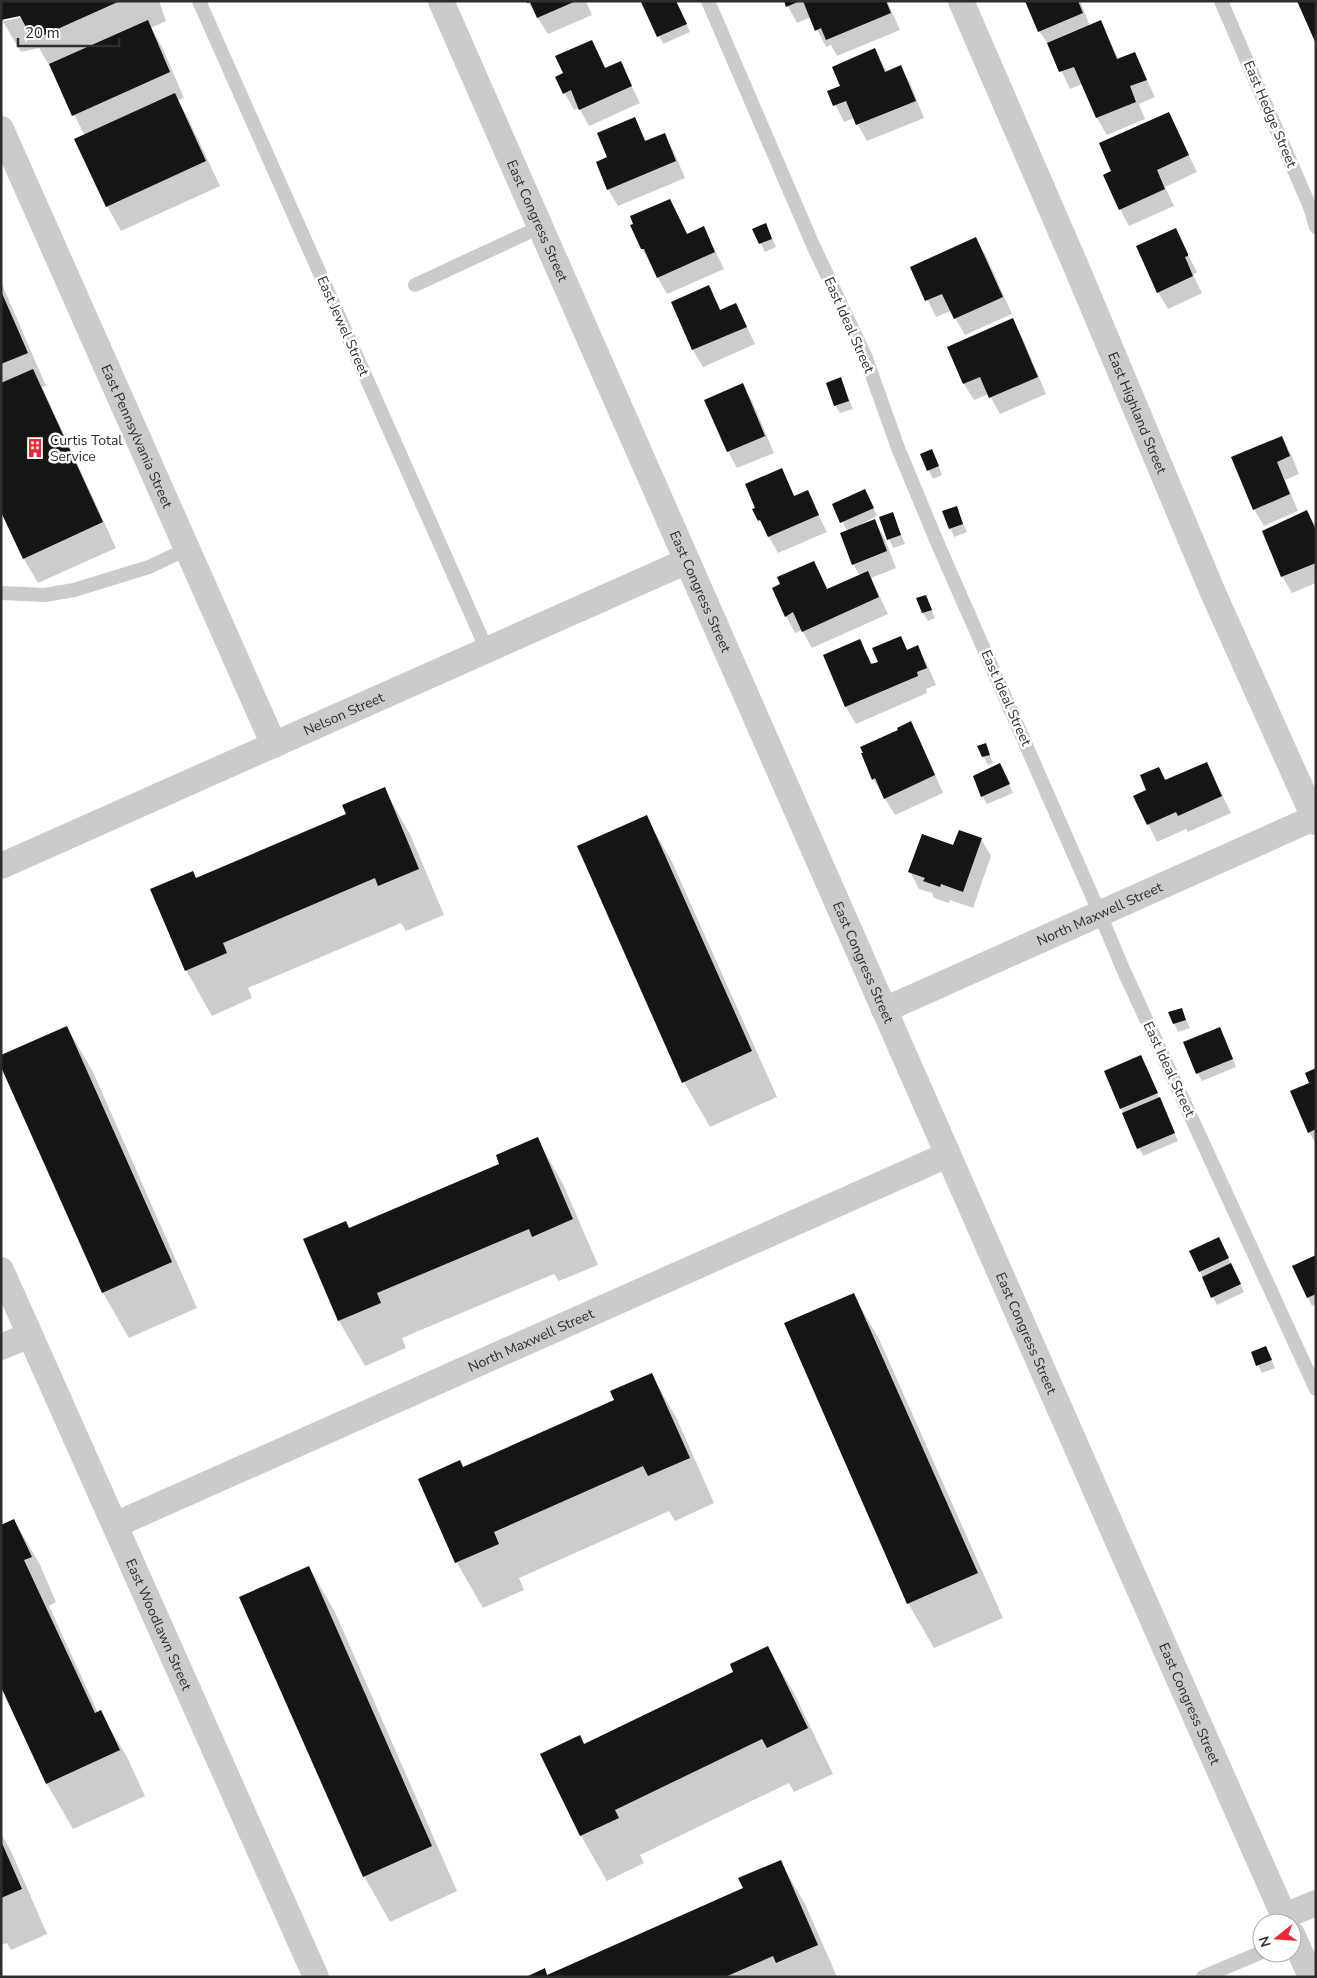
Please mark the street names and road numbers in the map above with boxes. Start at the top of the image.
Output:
street label: East Hedge Street [1239,58,1301,170]
street label: East Congress Street [502,157,573,285]
street label: East Jewel Street [312,273,374,379]
street label: East Ideal Street [819,274,879,376]
street label: East Highland Street [1103,349,1171,477]
street label: East Pennsylvania Street [97,361,177,511]
street label: East Congress Street [665,528,736,655]
street label: East Ideal Street [976,647,1036,749]
street label: Nelson Street [300,687,387,740]
street label: North Maxwell Street [1034,877,1165,950]
street label: East Congress Street [828,898,899,1026]
street label: East Ideal Street [1139,1018,1199,1120]
street label: East Congress Street [991,1269,1062,1397]
street label: North Maxwell Street [465,1304,597,1376]
street label: East Woodlawn Street [121,1556,197,1693]
street label: East Congress Street [1155,1640,1225,1768]

